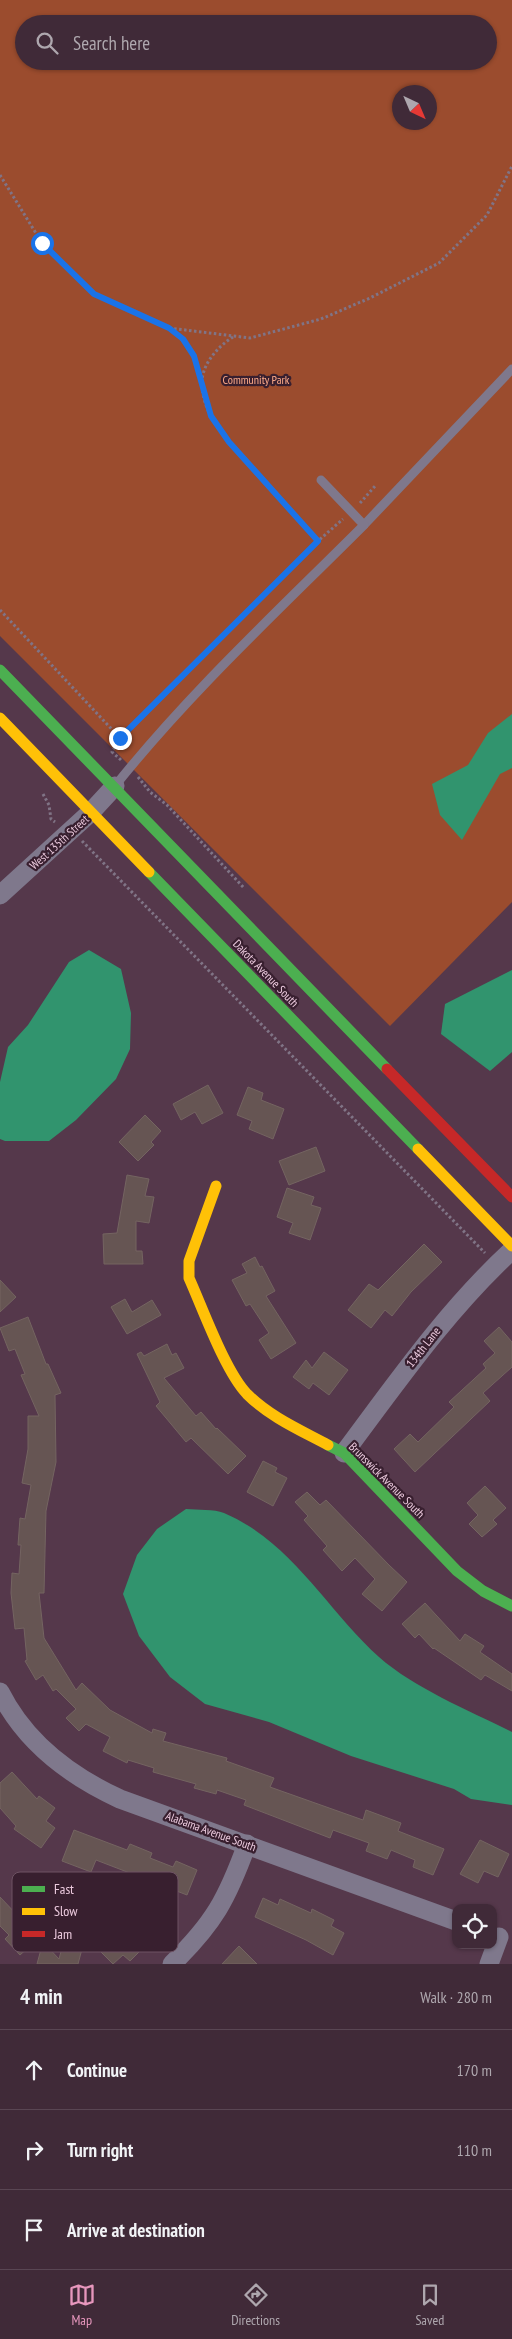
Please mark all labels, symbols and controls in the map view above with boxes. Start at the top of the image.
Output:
search box [15,15,497,70]
icon: search [33,29,61,57]
text: Search here [73,31,150,55]
north arrow [392,85,437,130]
route start [31,232,54,255]
park label: Community Park [223,372,290,387]
route end [109,727,132,750]
street label: West 135th Street [26,811,92,873]
street label: Dakota Avenue South [230,936,302,1010]
street label: 134th Lane [403,1324,443,1370]
street label: Brunswick Avenue South [346,1439,428,1521]
street label: Alabama Avenue South [164,1808,258,1854]
legend [12,1872,178,1952]
text: Fast [54,1880,74,1898]
text: Slow [54,1902,78,1920]
map controls [452,1904,497,1949]
button: locate [452,1904,497,1949]
text: Jam [53,1925,72,1943]
text: 4 min [20,1983,62,2010]
text: Walk · 280 m [420,1987,492,2007]
icon: ahead [20,2056,48,2084]
text: Continue [67,2058,127,2082]
text: 170 m [457,2060,492,2080]
icon: right [20,2136,48,2164]
text: Turn right [67,2138,133,2162]
text: 110 m [457,2140,492,2160]
icon: arrive [20,2216,48,2244]
text: Arrive at destination [67,2218,205,2242]
tab: Map [68,2281,96,2329]
tab: Directions [231,2281,280,2329]
tab: Saved [415,2281,444,2329]

